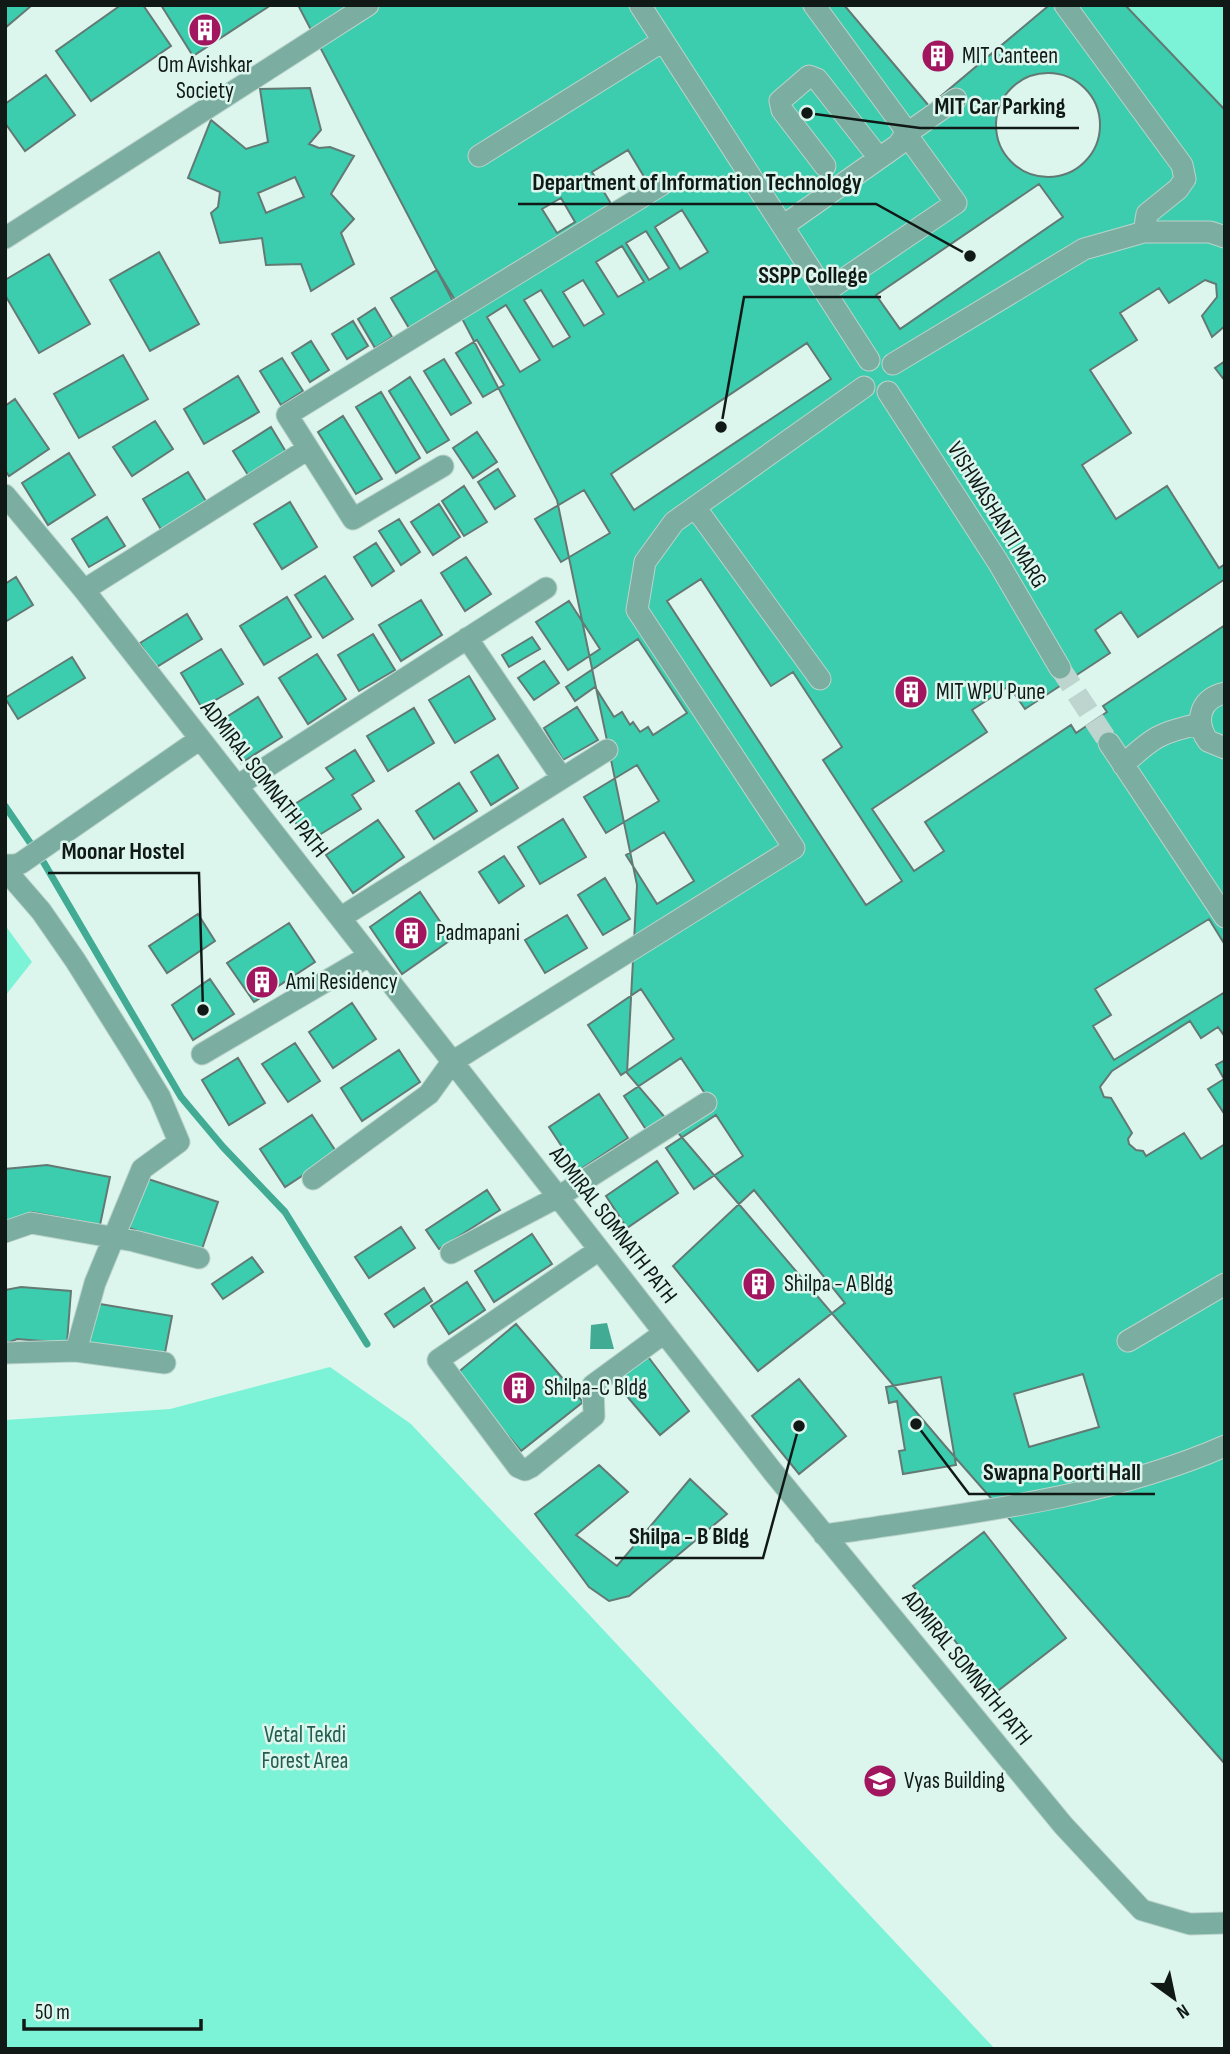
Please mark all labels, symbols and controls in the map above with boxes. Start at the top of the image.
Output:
building icon: Om Avishkar Society [186,11,224,49]
building icon: MIT Canteen [919,37,957,75]
place label: MIT Canteen [962,42,1058,70]
place label: Om Avishkar Society [158,51,253,105]
callout: MIT Car Parking [920,83,1079,128]
text: MIT Car Parking [934,92,1066,121]
callout: Department of Information Technology [518,159,876,204]
text: Department of Information Technology [532,168,862,197]
callout: SSPP College [744,252,881,297]
text: SSPP College [758,261,868,290]
street label: VISHWASHANTI MARG [941,437,1053,593]
building icon: MIT WPU Pune [892,673,930,711]
place label: MIT WPU Pune [936,678,1045,706]
street label: ADMIRAL SOMNATH PATH [194,694,334,863]
callout: Moonar Hostel [48,828,199,873]
text: Moonar Hostel [61,837,185,866]
building icon: Padmapani [392,914,430,952]
place label: Padmapani [436,919,520,947]
building icon: Ami Residency [243,963,281,1001]
place label: Ami Residency [285,968,398,996]
street label: ADMIRAL SOMNATH PATH [543,1140,683,1309]
building icon: Shilpa - A Bldg [740,1265,778,1303]
place label: Shilpa - A Bldg [784,1270,893,1298]
building icon: Shilpa-C Bldg [500,1369,538,1407]
place label: Shilpa-C Bldg [544,1374,647,1402]
callout: Swapna Poorti Hall [969,1449,1155,1494]
text: Swapna Poorti Hall [983,1458,1141,1487]
callout: Shilpa - B Bldg [615,1513,763,1558]
text: Shilpa - B Bldg [629,1522,749,1551]
street label: ADMIRAL SOMNATH PATH [895,1584,1038,1751]
park label: Vetal Tekdi Forest Area [262,1721,348,1775]
school or university icon: Vyas Building [861,1762,899,1800]
place label: Vyas Building [904,1767,1005,1795]
north arrow [1139,1963,1209,2033]
scale bar [24,1988,201,2032]
text: N [1172,1999,1193,2023]
text: 50 m [35,2000,70,2025]

